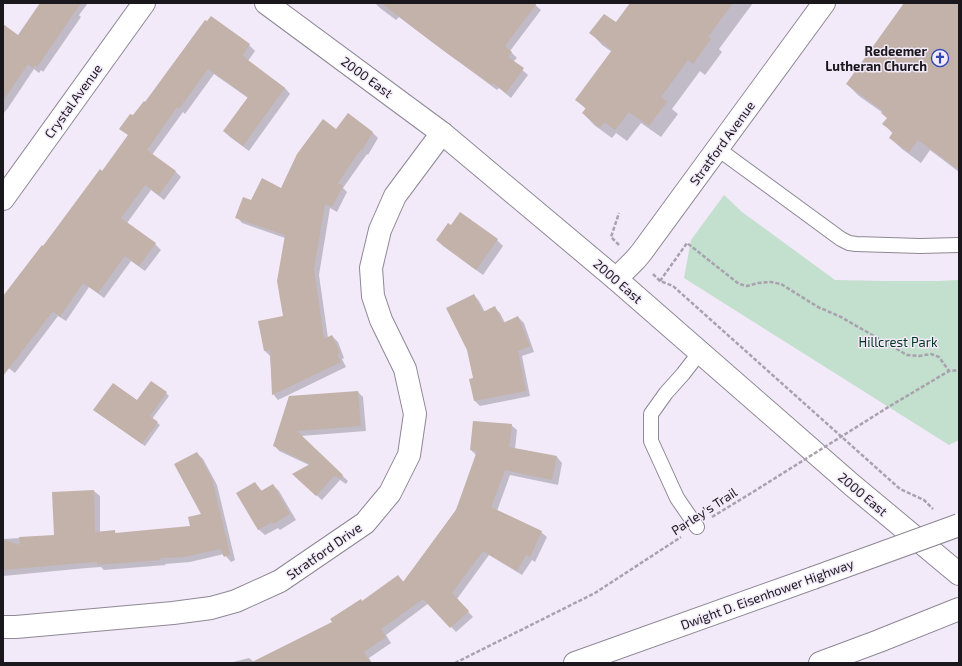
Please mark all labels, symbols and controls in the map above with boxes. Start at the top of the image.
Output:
place label: Redeemer Lutheran Church [825,43,927,74]
church icon: Redeemer Lutheran Church [930,48,950,68]
street label: 2000 East [338,53,396,101]
street label: Crystal Avenue [41,61,105,141]
street label: Stratford Avenue [686,98,758,188]
street label: 2000 East [590,255,646,307]
park label: Hillcrest Park [858,334,938,350]
street label: 2000 East [835,469,891,519]
street label: Parley's Trail [668,484,740,538]
street label: Stratford Drive [283,519,365,583]
street label: Dwight D. Eisenhower Highway [678,555,856,633]

